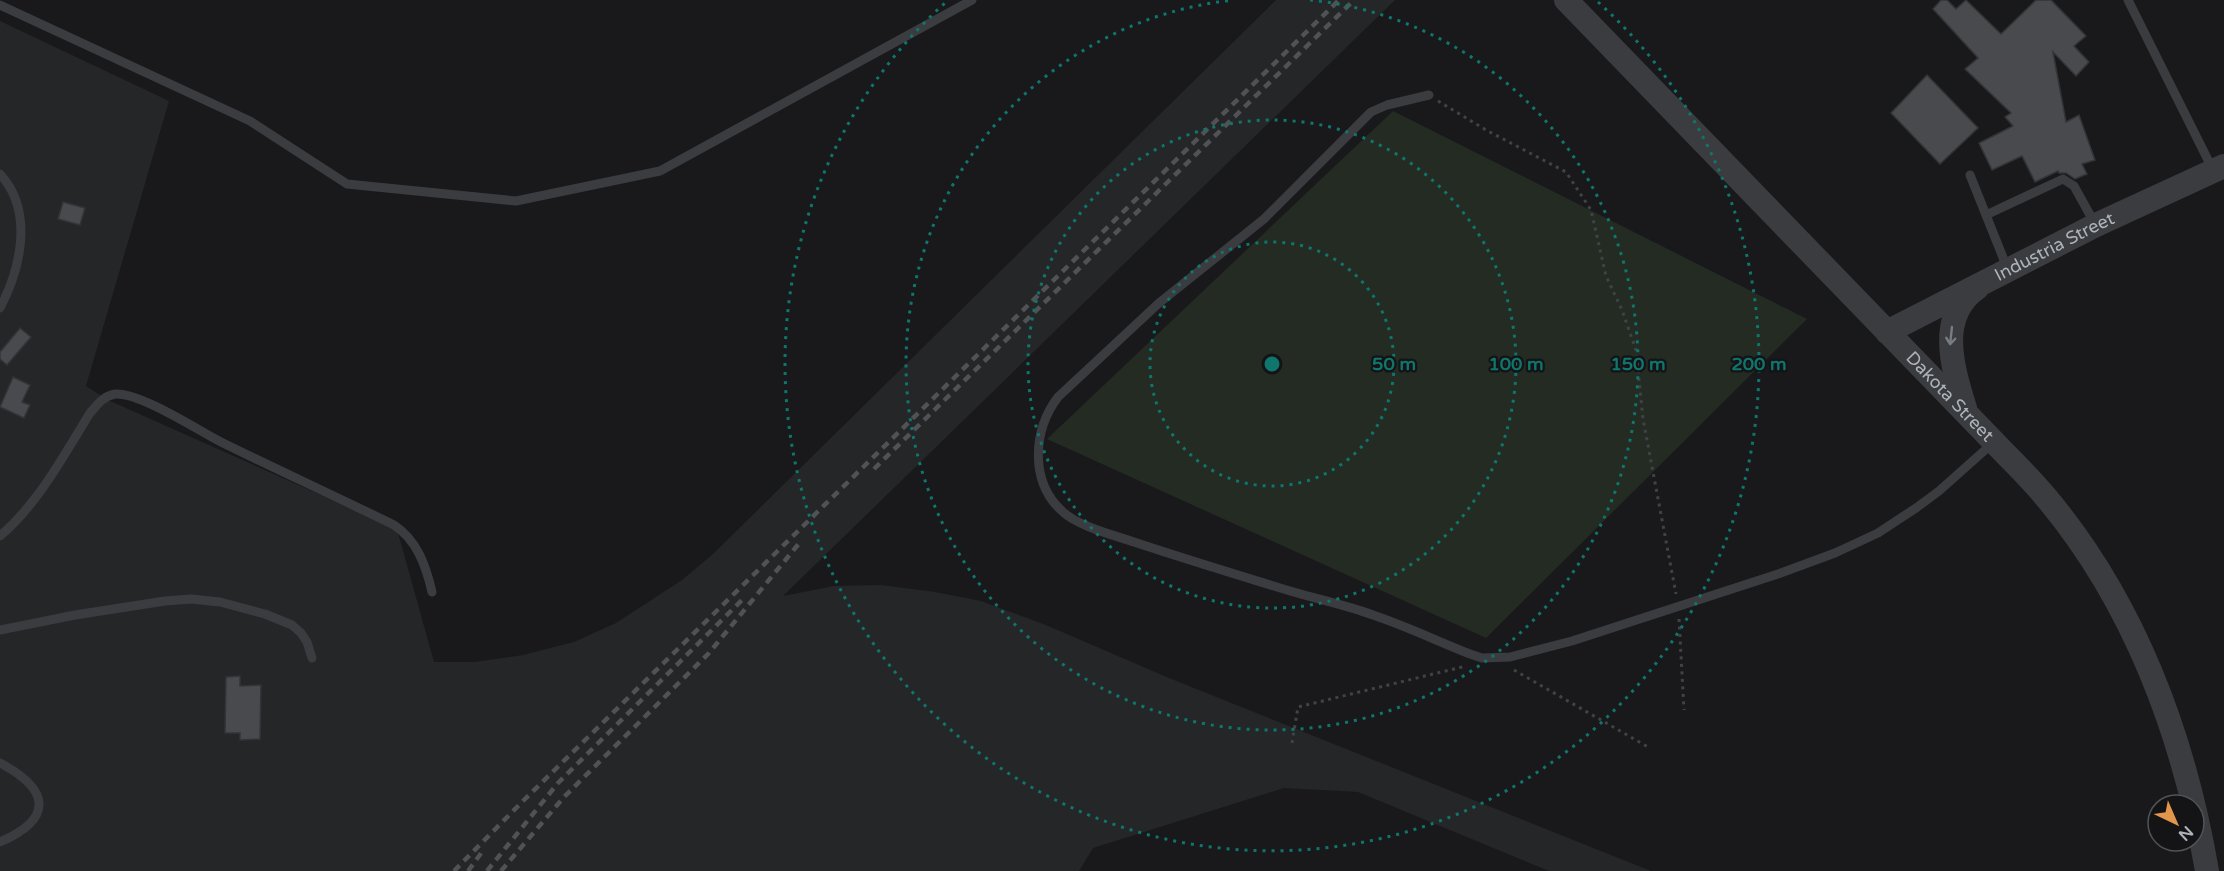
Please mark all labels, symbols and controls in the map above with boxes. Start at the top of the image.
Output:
street label: Industria Street [1991,207,2118,286]
one-way arrow [1945,325,1956,345]
street label: Dakota Street [1901,347,1999,446]
text: 50 m [1372,353,1416,375]
text: 100 m [1488,353,1544,375]
text: 150 m [1610,353,1666,375]
text: 200 m [1731,353,1787,375]
centre of rings [1262,354,1282,374]
north arrow [2146,793,2206,853]
text: N [2174,821,2197,845]

